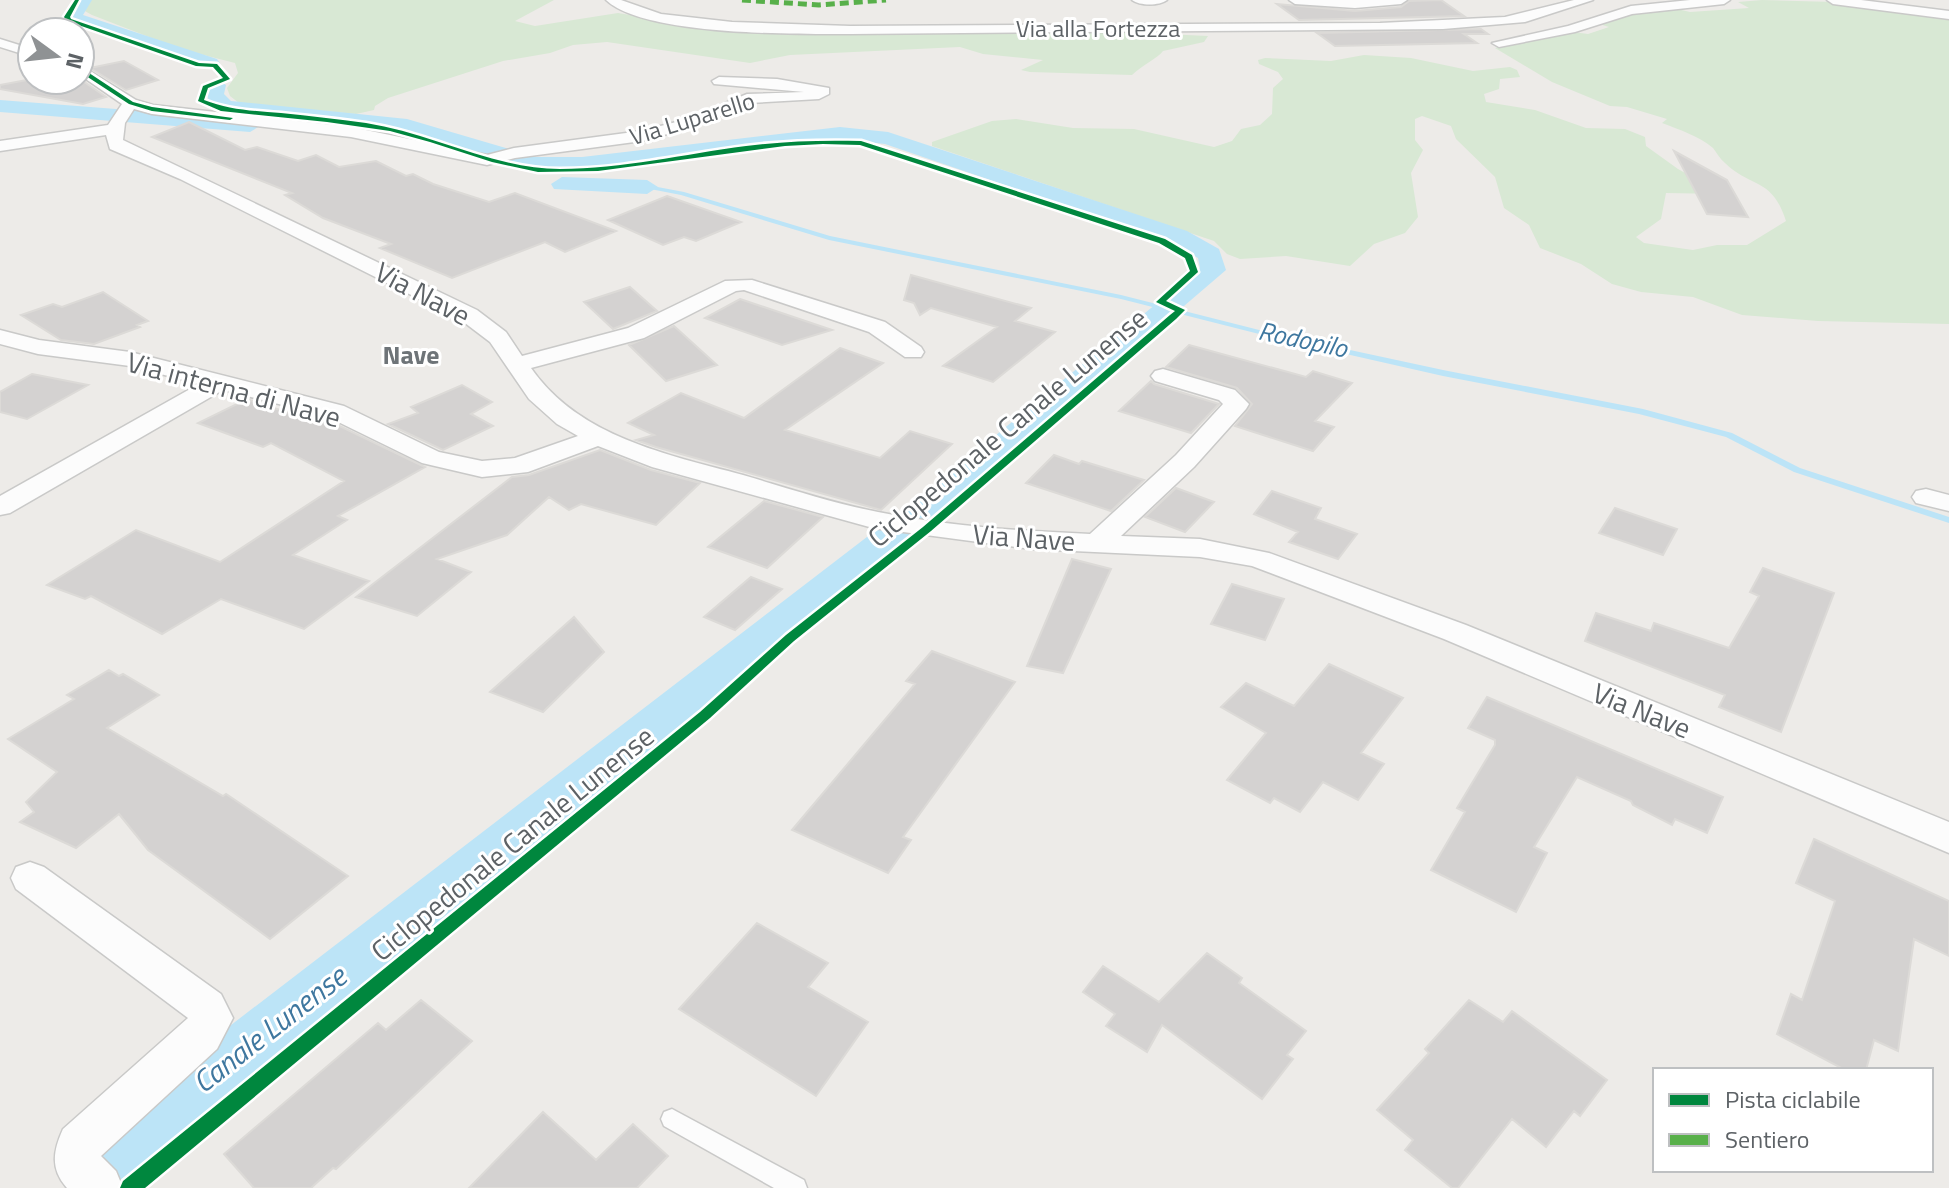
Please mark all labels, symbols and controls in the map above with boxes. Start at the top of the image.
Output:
street label: Via alla Fortezza [1016,10,1180,46]
north arrow [16,16,96,96]
text: N [57,49,94,73]
street label: Via Luparello [625,82,759,154]
street label: Via Nave [368,250,478,336]
street label: Ciclopedonale Canale Lunense [858,297,1156,557]
water label: Rodopilo [1255,311,1352,368]
district label: Nave [382,335,440,374]
street label: Via interna di Nave [122,340,346,438]
street label: Via Nave [971,512,1077,562]
street label: Via Nave [1586,671,1698,749]
street label: Ciclopedonale Canale Lunense [361,715,663,971]
water label: Canale Lunense [182,953,358,1104]
legend [1653,1068,1933,1172]
text: Pista ciclabile [1725,1081,1861,1117]
text: Sentiero [1725,1121,1809,1157]

